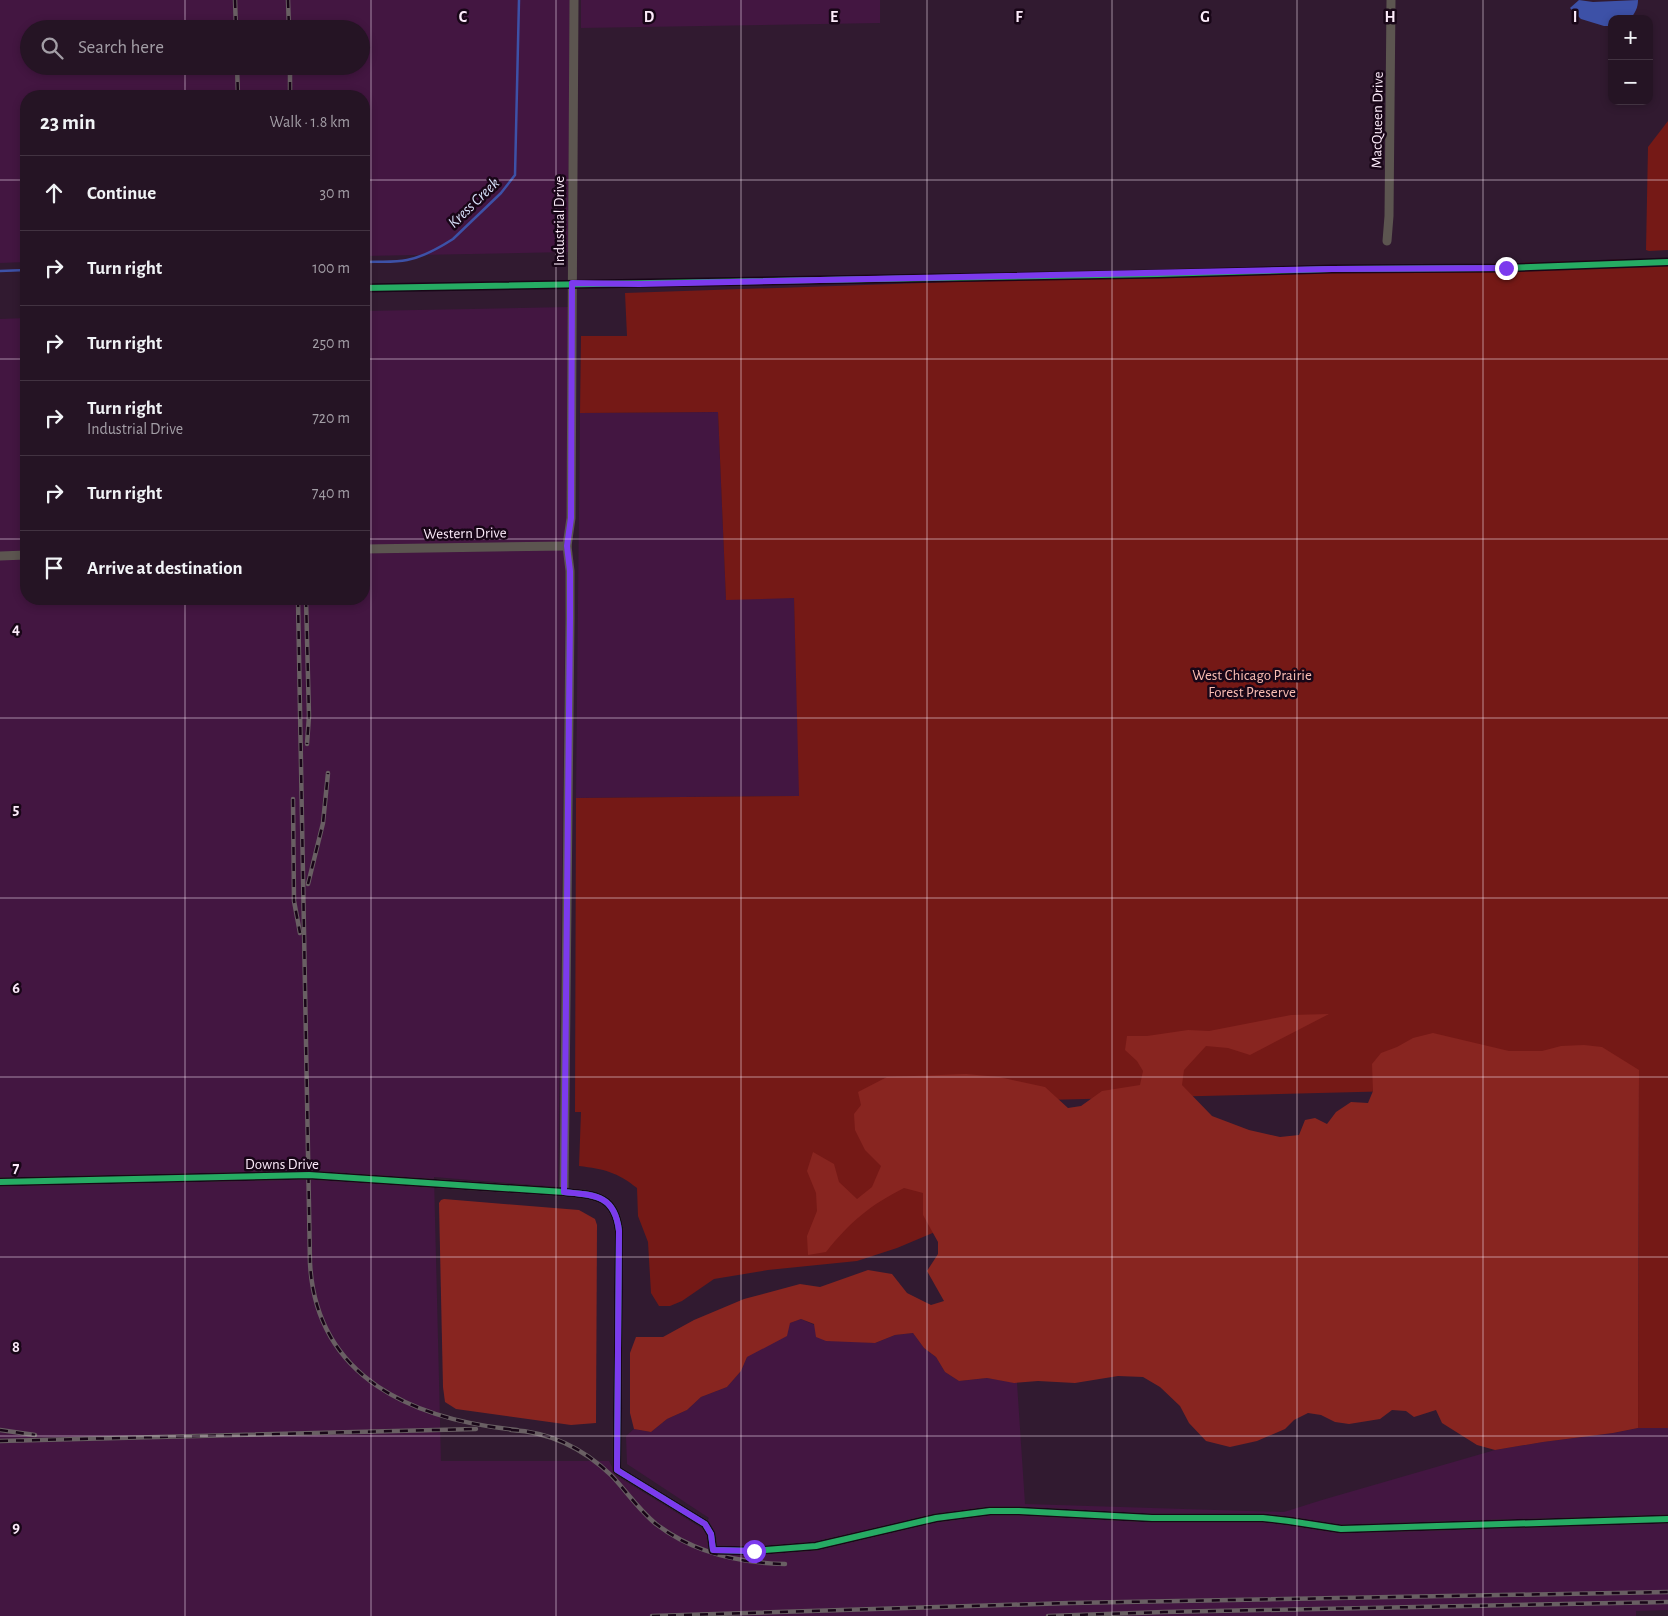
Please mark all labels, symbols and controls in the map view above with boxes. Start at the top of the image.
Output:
text: C [459,9,468,25]
text: D [644,9,655,25]
text: E [830,9,838,25]
text: F [1015,9,1023,25]
text: G [1200,9,1210,25]
text: H [1384,9,1396,25]
text: I [1573,9,1577,25]
map controls [1608,15,1653,105]
button: + [1608,15,1653,60]
search box [20,20,370,75]
icon: search [38,34,66,62]
text: Search here [78,38,164,57]
button: − [1608,60,1653,105]
street label: MacQueen Drive [1369,71,1386,169]
text: 23 min [40,112,96,133]
text: Walk · 1.8 km [270,114,350,130]
water label: Kress Creek [445,175,502,231]
street label: Industrial Drive [552,176,567,266]
icon: ahead [40,179,68,207]
text: Continue [87,184,156,203]
text: 30 m [320,185,350,201]
icon: right [40,254,68,282]
route end [1495,257,1518,280]
text: Turn right [87,259,162,278]
text: 100 m [312,260,350,276]
icon: right [40,329,68,357]
text: Turn right [87,334,162,353]
text: 250 m [312,335,350,351]
text: Turn right [87,399,162,418]
icon: right [40,404,68,432]
text: 720 m [312,410,350,426]
text: Industrial Drive [87,421,183,437]
icon: right [40,479,68,507]
text: Turn right [87,484,162,503]
text: 740 m [312,485,350,501]
street label: Western Drive [423,525,507,542]
icon: arrive [40,554,68,582]
text: Arrive at destination [87,559,243,578]
text: 4 [12,621,20,637]
park label: West Chicago Prairie Forest Preserve [1192,668,1312,700]
text: 5 [13,801,20,817]
text: 6 [12,980,20,996]
street label: Downs Drive [245,1157,319,1172]
text: 7 [13,1160,20,1176]
text: 8 [12,1339,20,1355]
text: 9 [12,1519,20,1535]
route start [743,1540,766,1563]

